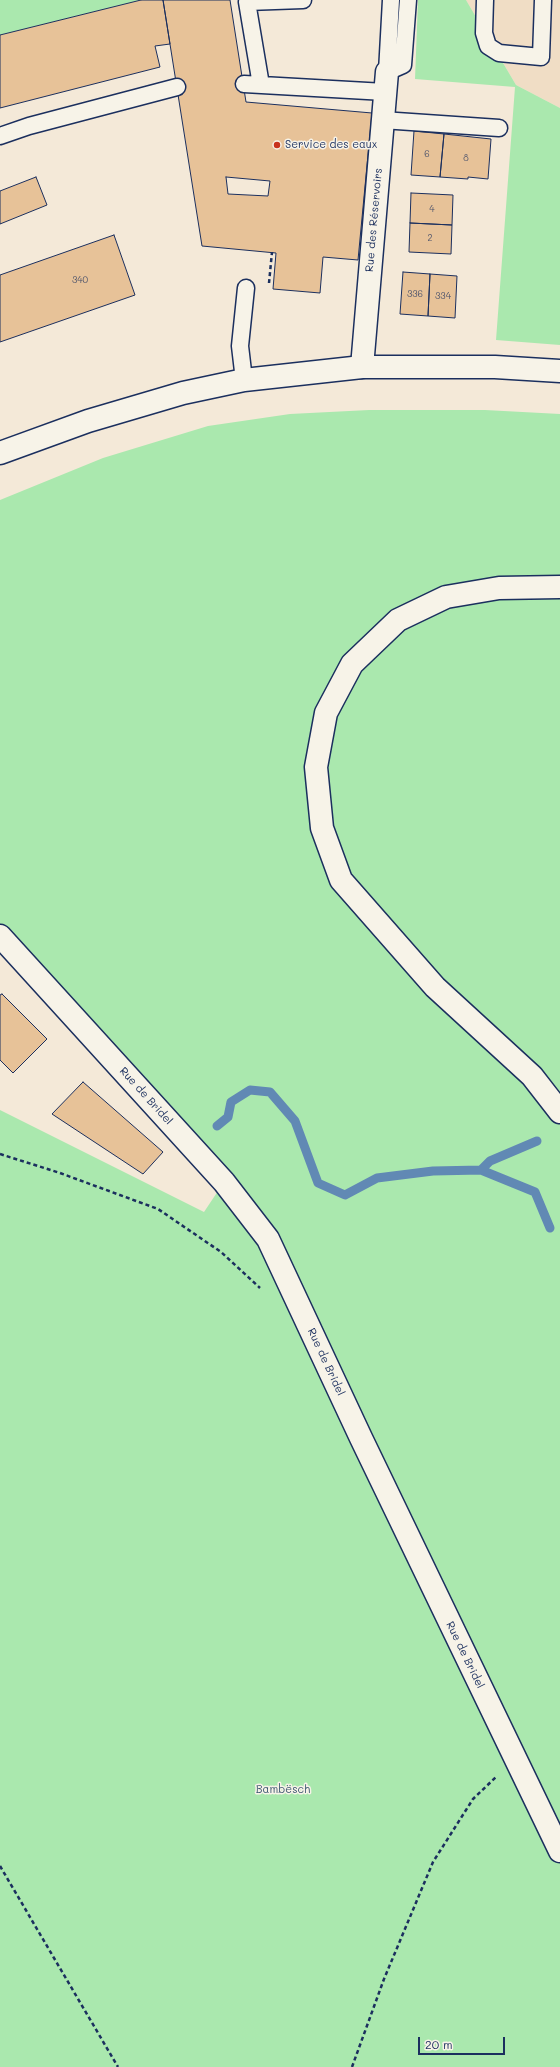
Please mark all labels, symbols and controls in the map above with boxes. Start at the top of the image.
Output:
place label: Service des eaux [285,138,377,152]
marker: Service des eaux [272,140,282,150]
house number: 6 [424,149,430,159]
house number: 8 [463,153,469,163]
street label: Rue des Réservoirs [363,167,385,273]
house number: 4 [429,204,435,214]
house number: 2 [427,233,433,243]
house number: 340 [72,275,88,285]
house number: 336 [407,289,423,299]
house number: 334 [435,291,451,301]
street label: Rue de Bridel [117,1064,175,1128]
street label: Rue de Bridel [305,1326,347,1398]
street label: Rue de Bridel [443,1619,487,1691]
park label: Bambësch [256,1783,310,1797]
scale bar [420,2029,507,2055]
text: 20 m [425,2036,453,2052]

